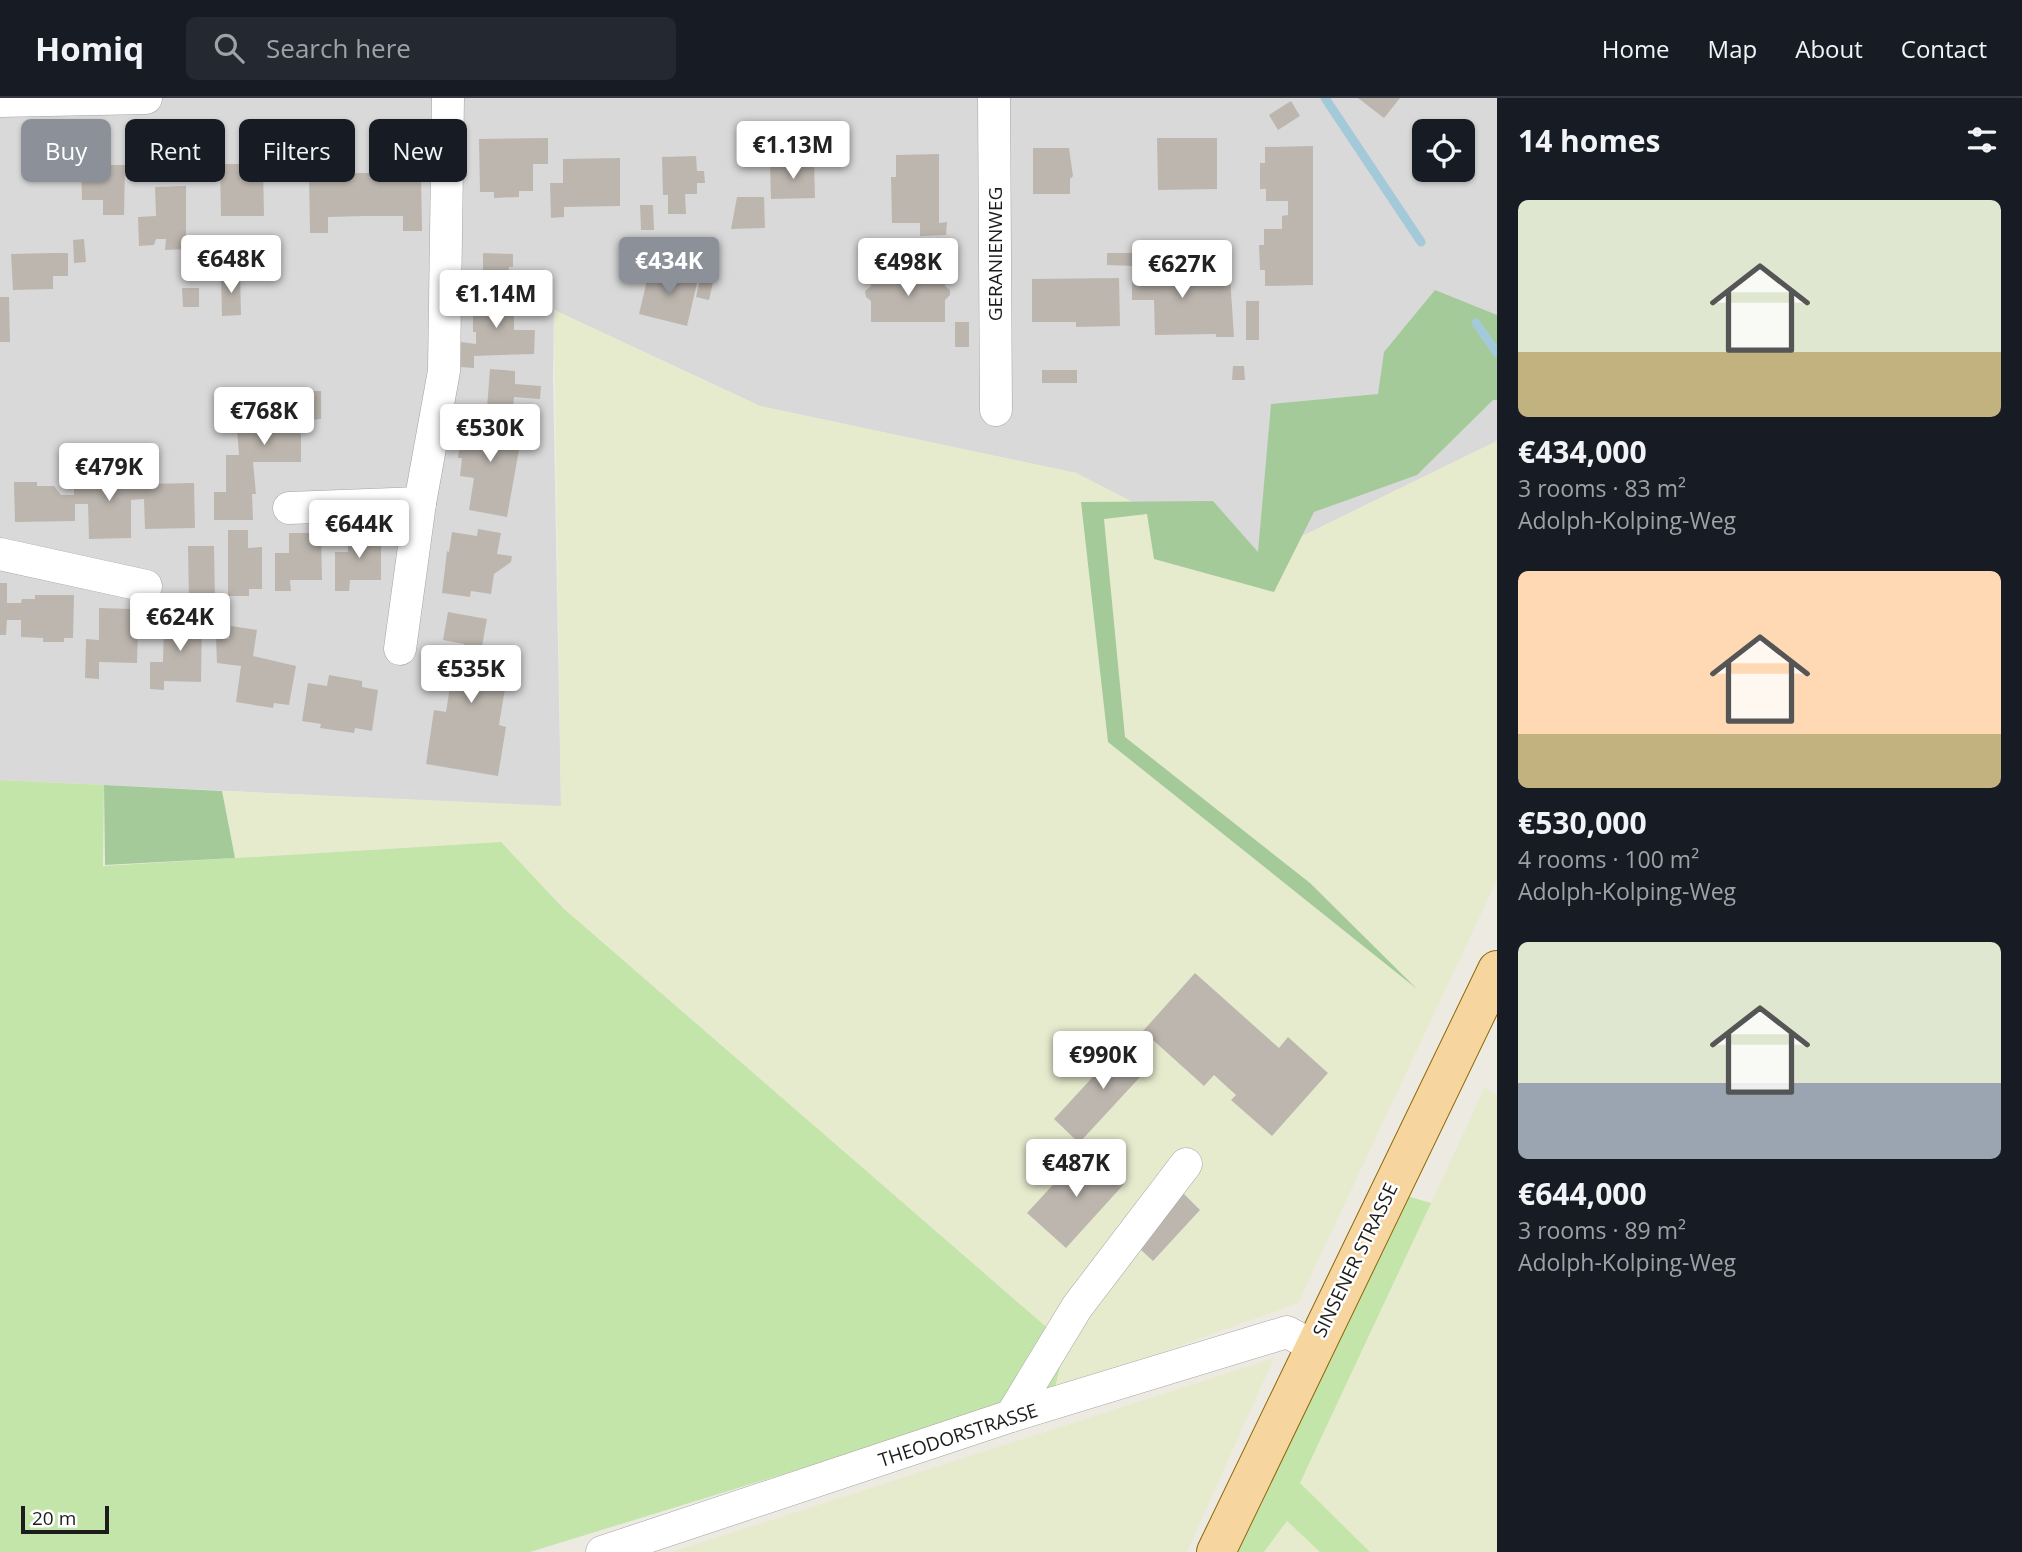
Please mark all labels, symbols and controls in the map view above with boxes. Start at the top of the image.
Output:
search box [186,17,676,80]
text: Homiq [35,26,144,71]
icon: search [210,29,248,67]
text: Search here [266,30,411,66]
text: Home [1602,32,1670,65]
text: Map [1708,32,1757,65]
text: About [1795,32,1863,65]
text: Contact [1901,32,1987,65]
chip: Buy [21,119,111,182]
chip: Rent [125,119,225,182]
chip: Filters [239,119,355,182]
chip: New [369,119,467,182]
map controls [1412,119,1475,182]
button: locate [1412,119,1475,182]
text: 14 homes [1518,120,1661,161]
icon: filters [1963,121,2001,159]
pin: €1.13M [736,122,850,181]
text: €1.13M [753,128,833,160]
street label: GERANIENWEG [982,187,1008,321]
pin: €648K [182,236,280,295]
pin: €434K [620,238,718,297]
pin: €498K [859,238,957,298]
pin: €627K [1133,240,1231,300]
text: €648K [197,242,265,274]
text: €434K [635,244,703,276]
text: €498K [874,245,942,277]
icon: home [1697,245,1823,371]
text: €627K [1148,247,1216,279]
pin: €1.14M [439,271,553,330]
text: €1.14M [456,277,536,309]
pin: €768K [215,388,313,447]
text: €768K [230,394,298,426]
pin: €530K [441,404,539,464]
text: €530K [456,411,524,443]
text: €434,000 [1518,431,1647,472]
pin: €479K [60,444,158,503]
text: €479K [75,450,143,482]
text: 3 rooms · 83 m² [1518,472,1686,504]
pin: €644K [310,500,408,560]
text: Adolph-Kolping-Weg [1518,504,1736,536]
text: €644K [325,507,393,539]
pin: €624K [131,594,229,653]
text: €624K [146,600,214,632]
icon: home [1697,616,1823,742]
pin: €535K [422,646,520,705]
text: €535K [437,652,505,684]
text: €530,000 [1518,802,1647,843]
text: 4 rooms · 100 m² [1518,843,1699,875]
text: Adolph-Kolping-Weg [1518,875,1736,907]
icon: home [1697,987,1823,1113]
pin: €990K [1054,1032,1152,1091]
text: €990K [1069,1038,1137,1070]
pin: €487K [1027,1140,1125,1199]
text: €487K [1042,1146,1110,1178]
text: €644,000 [1518,1173,1647,1214]
street label: SINSENER STRASSE [1306,1179,1404,1341]
text: 3 rooms · 89 m² [1518,1214,1686,1246]
text: Adolph-Kolping-Weg [1518,1246,1736,1278]
street label: THEODORSTRASSE [875,1397,1041,1473]
scale bar [21,1503,108,1535]
text: 20 m [32,1505,76,1531]

